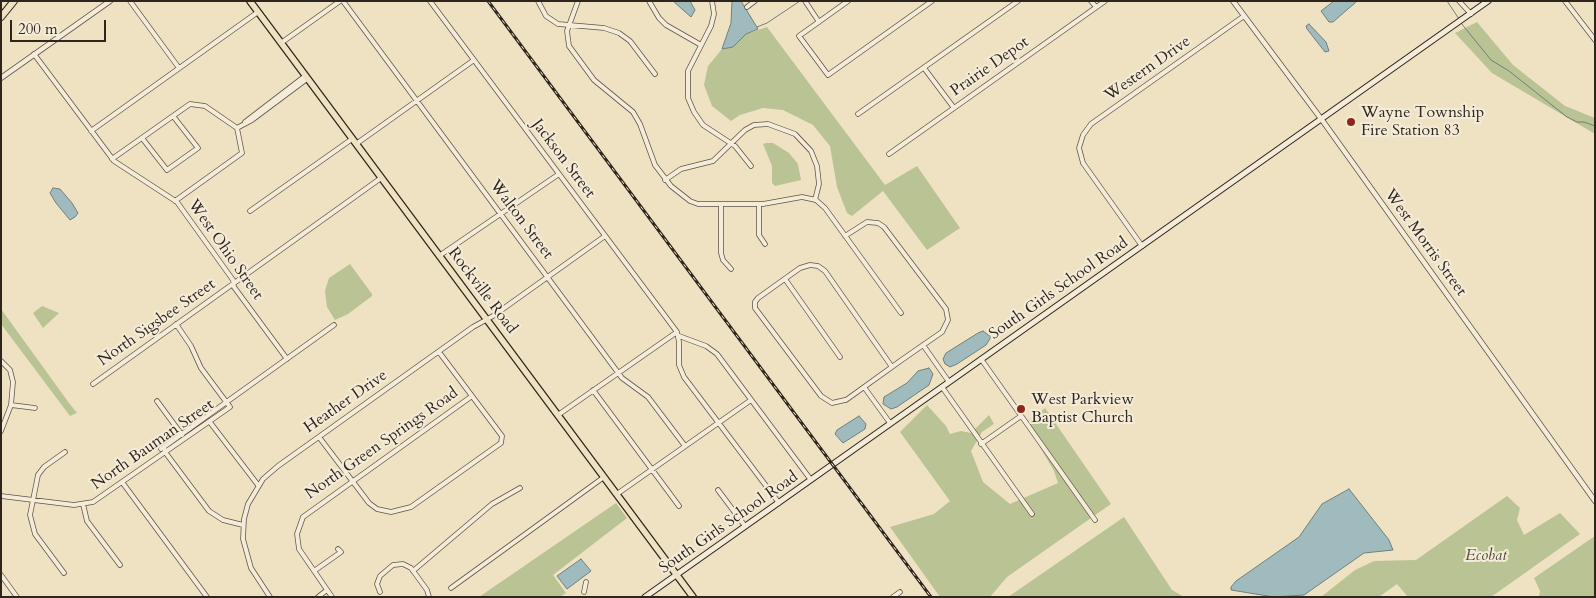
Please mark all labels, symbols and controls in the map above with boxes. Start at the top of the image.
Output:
scale bar [12,10,109,42]
text: 200 m [18,19,58,39]
street label: Western Drive [1101,32,1195,106]
street label: Prairie Depot [947,33,1033,101]
place label: Wayne Township Fire Station 83 [1361,103,1484,141]
street label: Jackson Street [527,116,599,202]
marker: Wayne Township Fire Station 83 [1345,116,1357,128]
street label: Walton Street [485,177,557,263]
street label: West Morris Street [1380,186,1470,300]
street label: West Ohio Street [183,196,267,304]
street label: South Girls School Road [986,234,1132,344]
street label: Rockville Road [443,244,521,338]
street label: North Sigsbee Street [95,275,219,371]
street label: Heather Drive [301,366,391,438]
street label: North Green Springs Road [302,384,462,504]
place label: West Parkview Baptist Church [1031,390,1134,428]
street label: North Bauman Street [88,396,218,494]
marker: West Parkview Baptist Church [1015,403,1027,415]
street label: South Girls School Road [656,468,802,578]
park label: Ecobat [1465,546,1507,566]

